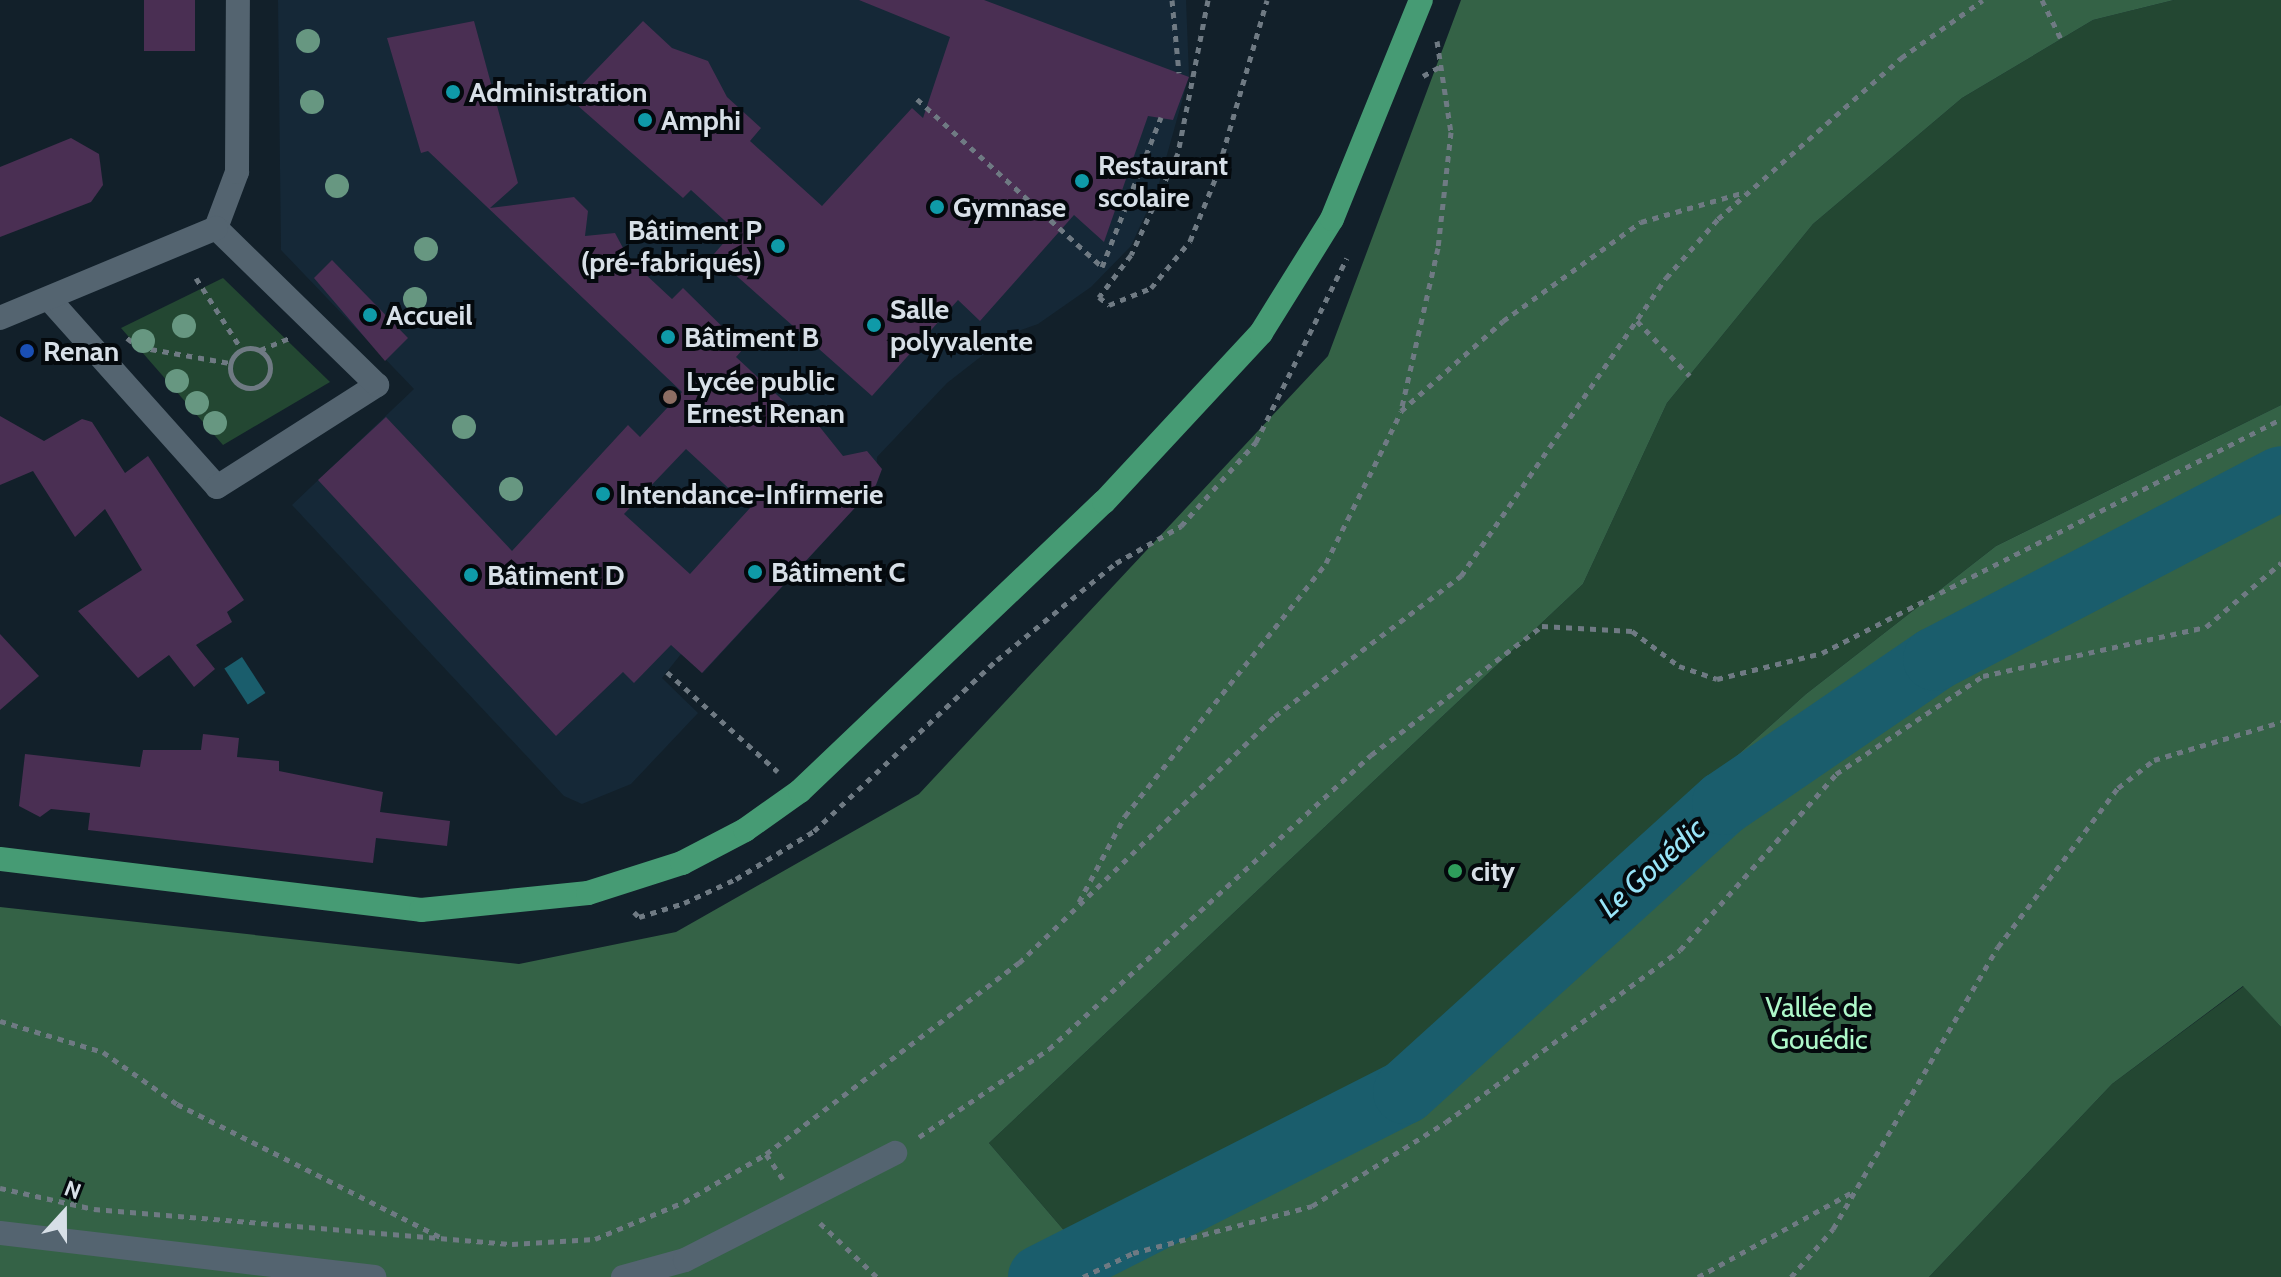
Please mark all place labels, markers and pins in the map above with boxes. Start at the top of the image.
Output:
place label: Administration [469,75,647,109]
marker: Administration [444,83,462,101]
place label: Amphi [661,103,741,137]
marker: Amphi [636,111,654,129]
place label: Restaurant scolaire [1098,148,1228,214]
marker: Restaurant scolaire [1073,172,1091,190]
place label: Gymnase [953,190,1066,224]
marker: Gymnase [928,198,946,216]
place label: Bâtiment P (pré-fabriqués) [581,213,762,279]
marker: Bâtiment P (pré-fabriqués) [769,237,787,255]
place label: Salle polyvalente [890,292,1033,358]
place label: Accueil [386,298,472,332]
marker: Accueil [361,306,379,324]
marker: Salle polyvalente [865,316,883,334]
place label: Bâtiment B [684,320,819,354]
marker: Bâtiment B [659,328,677,346]
place label: Renan [43,334,119,368]
marker: Renan [18,342,36,360]
place label: Lycée public Ernest Renan [686,364,845,430]
marker: Lycée public Ernest Renan [661,388,679,406]
place label: Intendance-Infirmerie [619,477,883,511]
marker: Intendance-Infirmerie [594,485,612,503]
place label: Bâtiment C [771,555,906,589]
place label: Bâtiment D [487,558,625,592]
marker: Bâtiment C [746,563,764,581]
marker: Bâtiment D [462,566,480,584]
place label: city [1471,854,1515,888]
marker: city [1446,862,1464,880]

